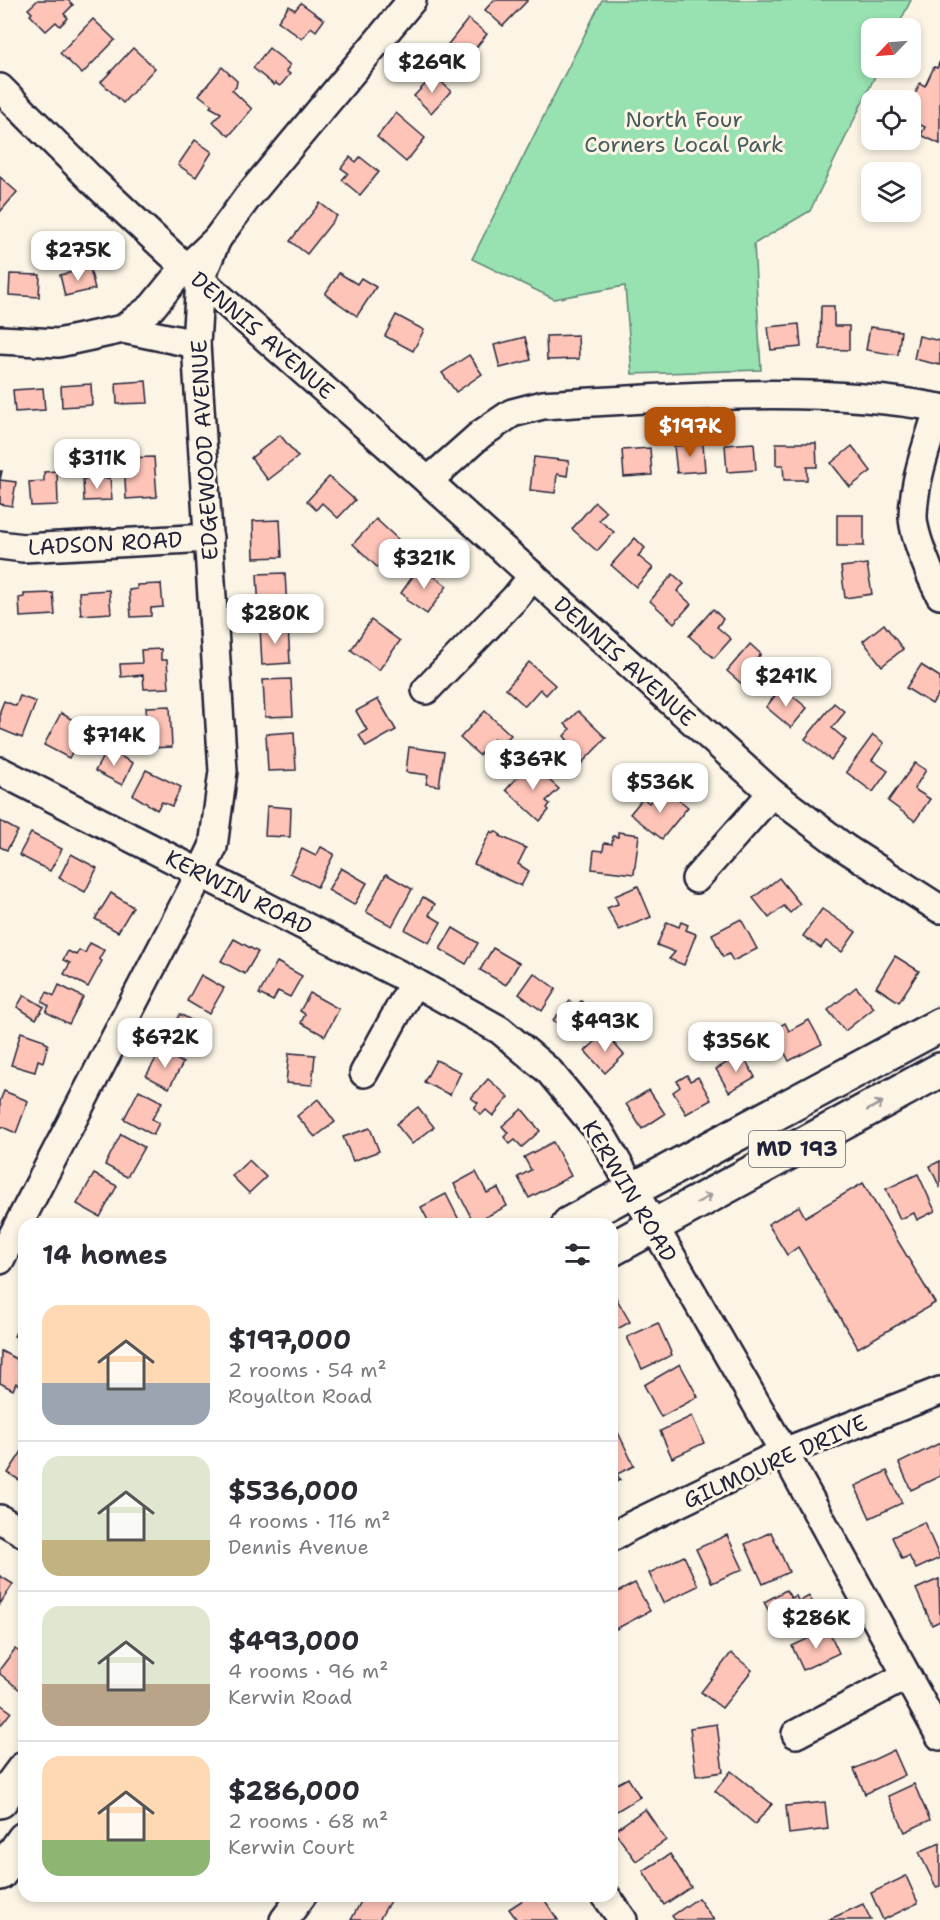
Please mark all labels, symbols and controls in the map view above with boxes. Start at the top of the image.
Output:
north arrow [861,18,921,78]
map controls [861,18,921,222]
pin: $269K [390,43,474,94]
text: $269K [398,49,466,75]
button: locate [861,90,921,150]
park label: North Four Corners Local Park [584,105,784,159]
button: layers [861,162,921,222]
pin: $275K [36,231,120,282]
text: $275K [45,237,111,263]
street label: DENNIS AVENUE [185,265,341,406]
street label: EDGEWOOD AVENUE [184,339,225,561]
pin: $197K [648,407,732,458]
text: $197K [658,413,722,439]
pin: $311K [55,439,139,490]
text: $311K [68,445,126,471]
street label: LADSON ROAD [27,525,183,562]
pin: $321K [382,539,466,590]
text: $321K [393,545,455,571]
street label: DENNIS AVENUE [548,590,702,733]
pin: $280K [233,594,317,645]
text: $280K [241,600,309,626]
pin: $241K [744,657,828,708]
text: $241K [755,663,817,689]
pin: $714K [72,716,156,767]
text: $714K [83,722,145,748]
pin: $367K [491,740,575,791]
text: $367K [499,746,567,772]
pin: $536K [618,763,702,814]
text: $536K [626,769,694,795]
street label: KERWIN ROAD [161,843,317,942]
pin: $493K [563,1002,647,1053]
text: $493K [571,1008,639,1034]
pin: $672K [123,1018,207,1069]
pin: $356K [694,1022,778,1073]
text: $672K [131,1024,199,1050]
text: $356K [702,1028,770,1054]
one-way arrow [866,1100,884,1111]
street label: KERWIN ROAD [576,1115,683,1268]
road number: MD 193 [749,1131,845,1167]
one-way arrow [695,1193,712,1205]
text: 14 homes [42,1237,168,1272]
icon: filters [561,1238,594,1271]
text: $197,000 [228,1322,351,1357]
icon: home [90,1329,162,1401]
text: 2 rooms · 54 m² [228,1357,387,1383]
text: Royalton Road [228,1383,372,1409]
street label: GILMOURE DRIVE [679,1408,872,1515]
text: $536,000 [228,1473,359,1508]
icon: home [90,1480,162,1552]
text: 4 rooms · 116 m² [228,1508,390,1534]
text: Dennis Avenue [228,1534,369,1560]
pin: $286K [774,1599,858,1650]
text: $286K [782,1605,850,1631]
text: $493,000 [228,1623,359,1658]
icon: home [90,1630,162,1702]
text: 4 rooms · 96 m² [228,1658,389,1684]
text: Kerwin Road [228,1684,352,1710]
text: $286,000 [228,1773,360,1808]
icon: home [90,1780,162,1852]
text: 2 rooms · 68 m² [228,1808,388,1834]
text: Kerwin Court [228,1834,355,1860]

